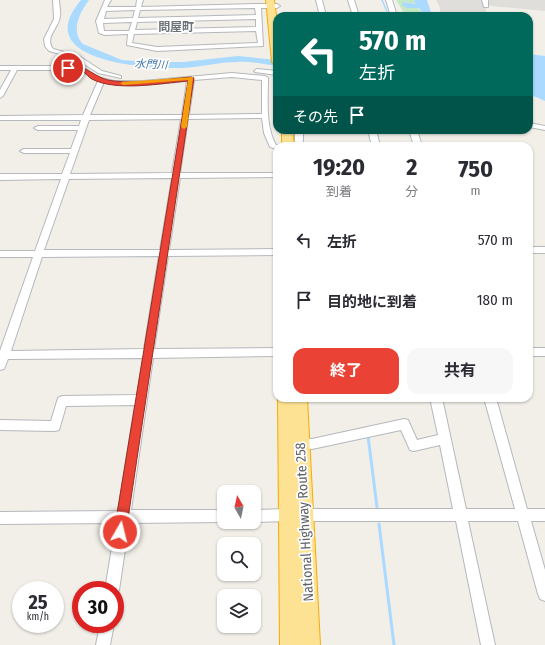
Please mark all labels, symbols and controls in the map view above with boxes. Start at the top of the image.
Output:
district label: 問屋町 [158,20,194,34]
text: 570 m [359,24,426,57]
icon: left [293,28,345,80]
pin [51,51,85,85]
icon: arrive [57,57,79,79]
water label: 水門川 [134,57,169,72]
text: 左折 [359,62,395,84]
icon: arrive [346,104,368,126]
text: その先 [293,108,338,126]
text: 19:20 [313,153,365,181]
text: 2 [406,153,417,181]
text: 750 [458,155,493,183]
text: m [471,183,481,198]
text: 到着 [326,184,352,199]
text: 分 [405,184,418,199]
icon: left [293,229,315,251]
text: 570 m [478,231,513,249]
text: 左折 [327,233,357,251]
icon: arrive [293,289,315,311]
text: 180 m [477,291,513,309]
text: 目的地に到着 [327,293,417,311]
button: 終了 [293,348,399,394]
button: 共有 [407,348,513,394]
street label: National Highway Route 258 [292,442,317,602]
north arrow [217,485,261,529]
map controls [217,485,261,633]
position arrow [99,511,141,553]
button: search [217,537,261,581]
speed limit sign: 30 [72,581,124,633]
button: layers [217,589,261,633]
text: 25 [28,590,48,614]
text: km/h [27,611,49,623]

